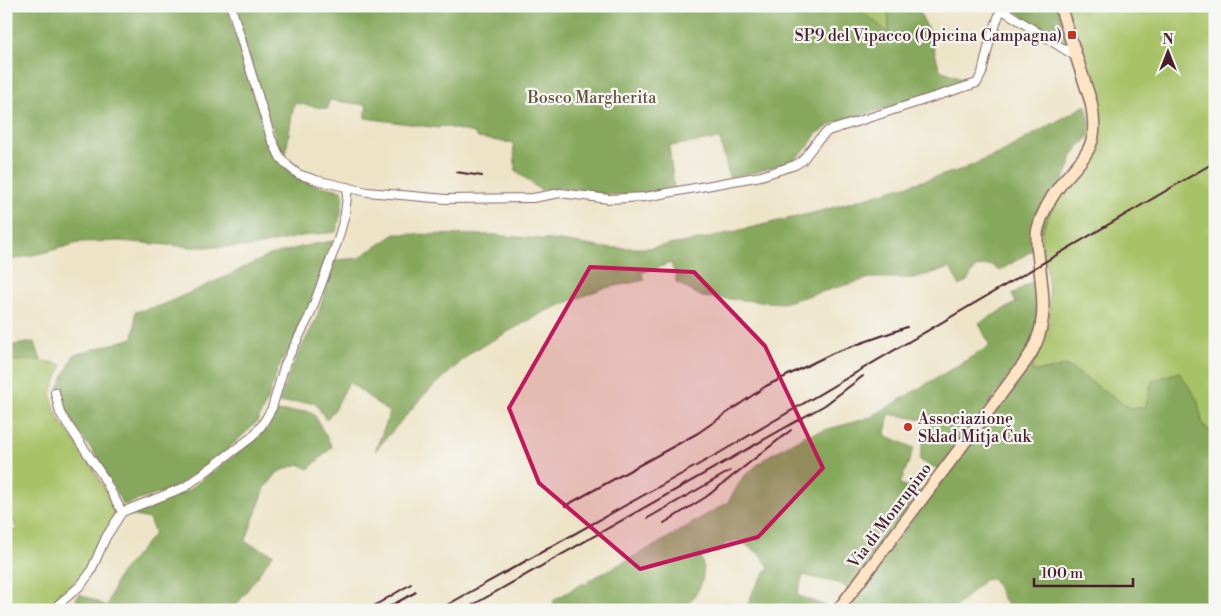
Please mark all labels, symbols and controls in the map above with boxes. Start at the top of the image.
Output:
place label: SP9 del Vipacco (Opicina Campagna) [795,26,1062,46]
north arrow [1144,28,1194,78]
marker: SP9 del Vipacco (Opicina Campagna) [1066,29,1078,41]
text: N [1162,31,1174,49]
park label: Bosco Margherita [527,88,657,108]
place label: Associazione Sklad Mitja Čuk [917,409,1032,447]
marker: Associazione Sklad Mitja Čuk [902,421,914,433]
street label: Via di Monrupino [843,459,936,573]
scale bar [1034,556,1132,588]
text: 100 m [1041,564,1083,583]

